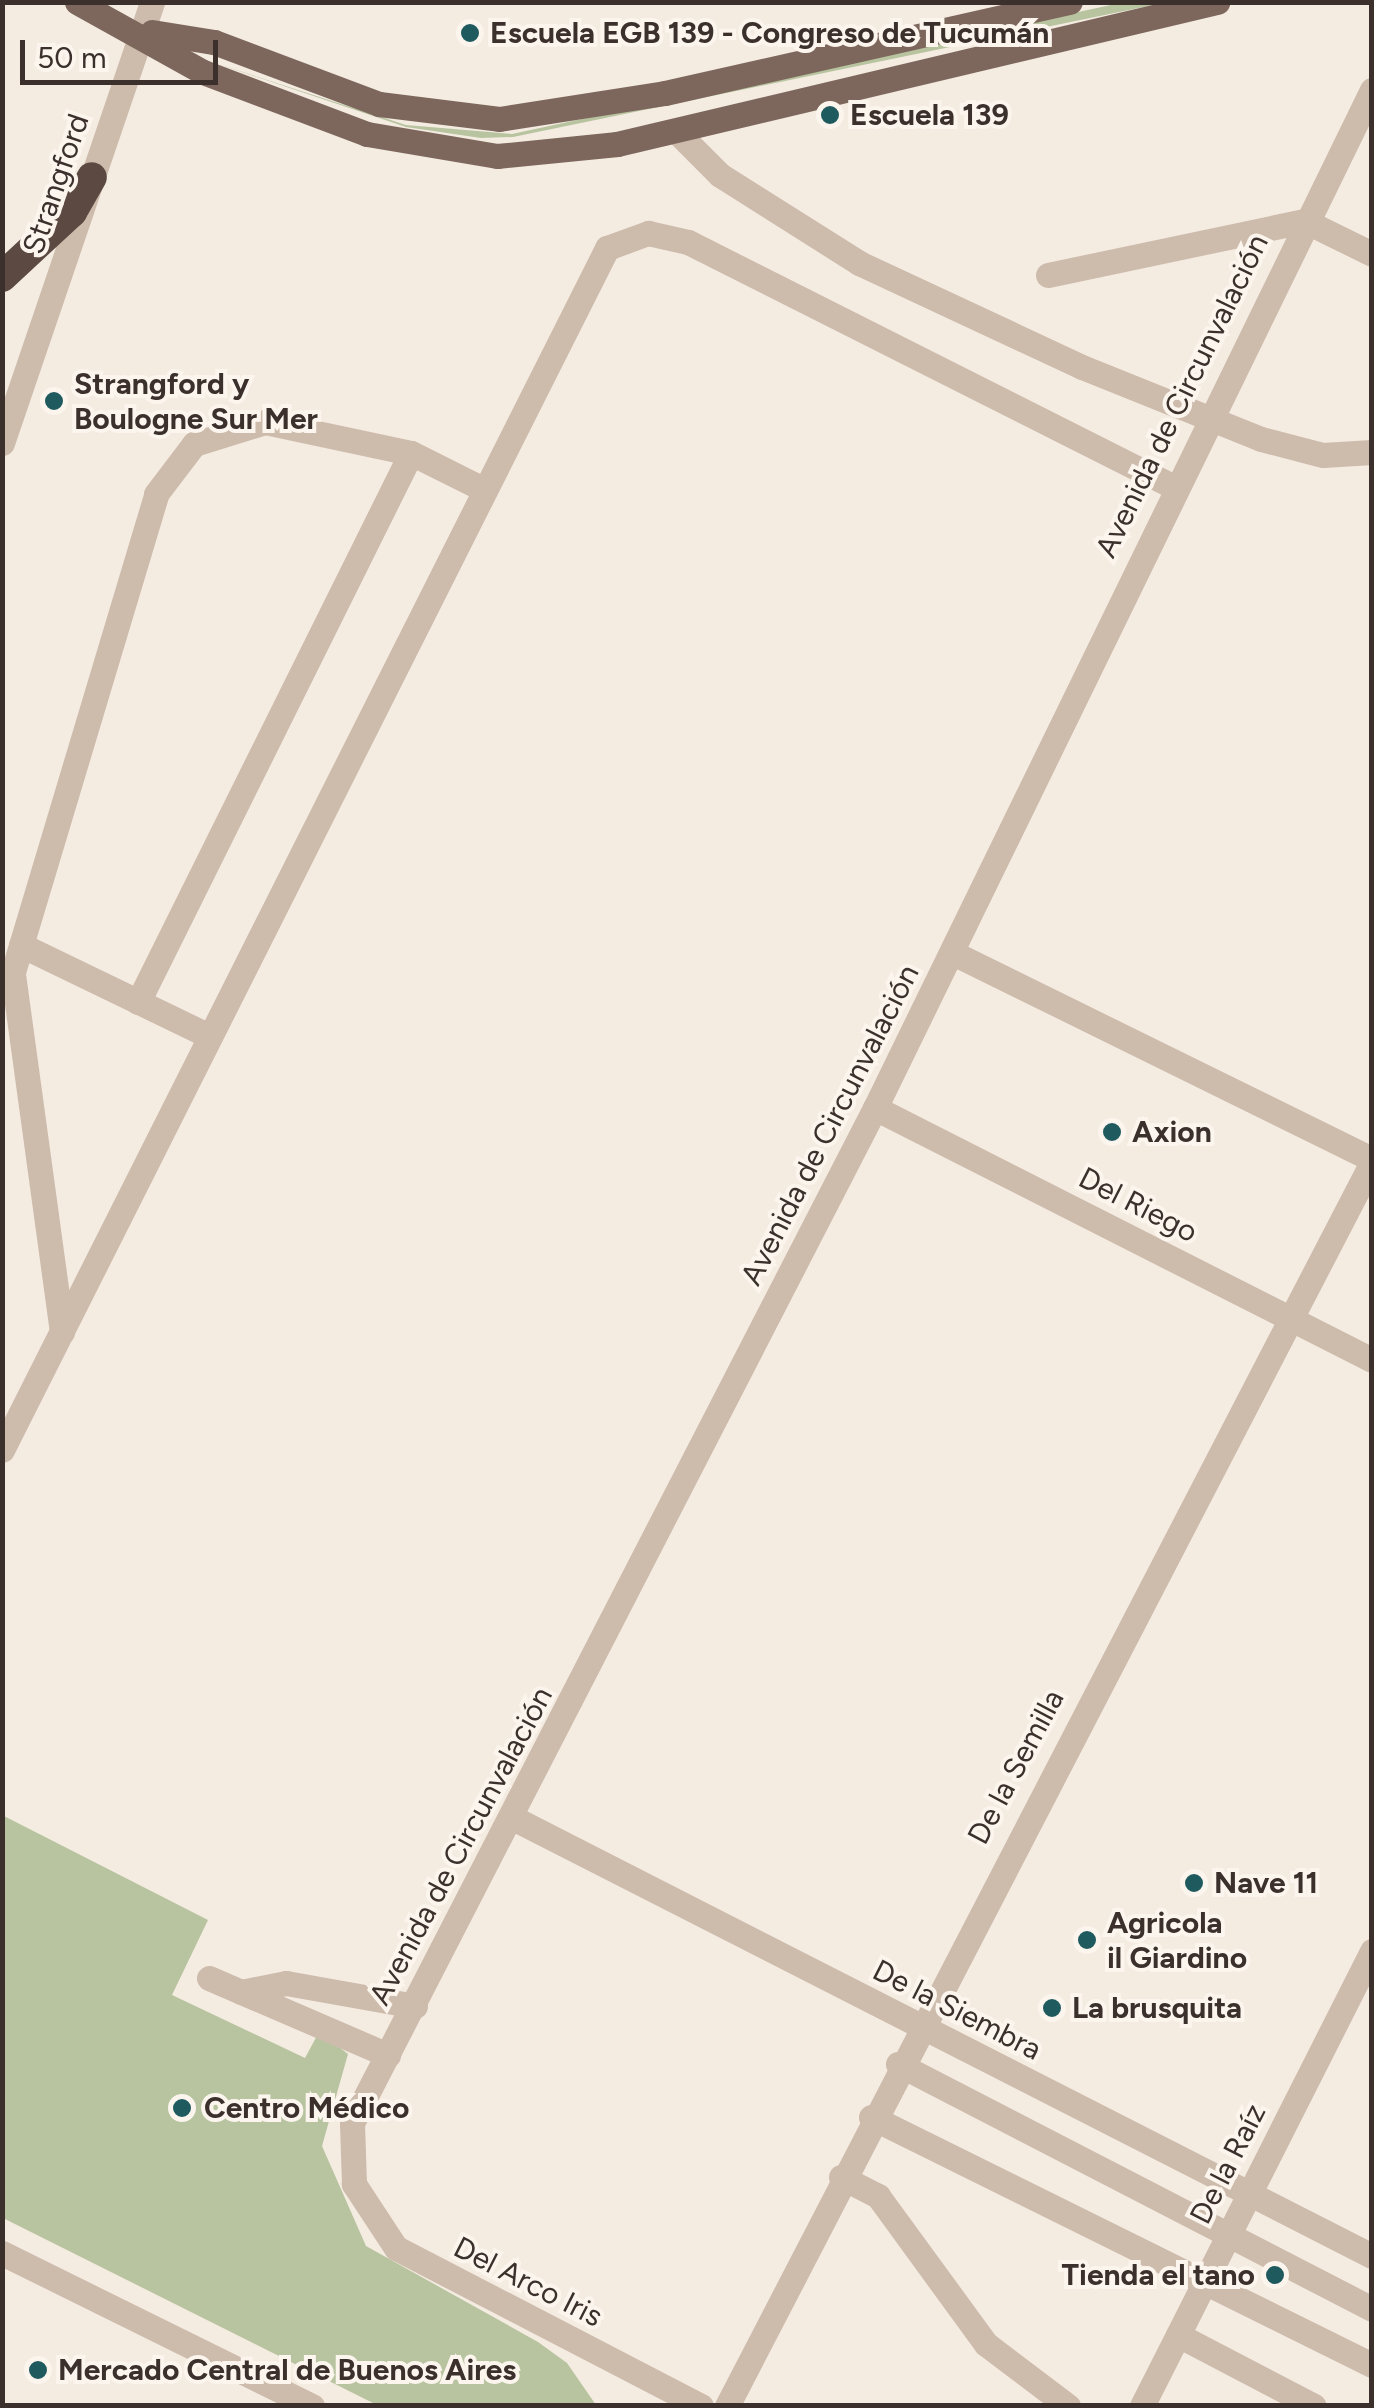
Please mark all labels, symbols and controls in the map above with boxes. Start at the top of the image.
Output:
place label: Escuela EGB 139 - Congreso de Tucumán [490,15,1049,51]
scale bar [25,20,222,82]
marker: Escuela EGB 139 - Congreso de Tucumán [459,22,481,44]
text: 50 m [37,39,106,76]
place label: Escuela 139 [850,97,1009,133]
marker: Escuela 139 [819,104,841,126]
street label: Strangford [15,109,97,259]
street label: Avenida de Circunvalación [1088,229,1276,563]
place label: Strangford y Boulogne Sur Mer [74,366,318,436]
marker: Strangford y Boulogne Sur Mer [43,390,65,412]
street label: Avenida de Circunvalación [733,959,927,1291]
place label: Axion [1132,1114,1212,1150]
marker: Axion [1101,1121,1123,1143]
street label: Del Riego [1073,1160,1203,1250]
street label: Avenida de Circunvalación [362,1681,560,2011]
street label: De la Semilla [960,1684,1072,1850]
place label: Nave 11 [1214,1865,1318,1901]
marker: Nave 11 [1183,1872,1205,1894]
place label: Agricola il Giardino [1107,1905,1247,1976]
marker: Agricola il Giardino [1076,1929,1098,1951]
street label: De la Siembra [867,1952,1047,2068]
place label: La brusquita [1072,1990,1242,2026]
marker: La brusquita [1041,1997,1063,2019]
place label: Centro Médico [204,2090,409,2126]
marker: Centro Médico [169,2095,195,2121]
street label: De la Raíz [1183,2098,1273,2230]
street label: Del Arco Iris [448,2229,608,2335]
place label: Tienda el tano [1062,2257,1255,2293]
marker: Tienda el tano [1264,2264,1286,2286]
place label: Mercado Central de Buenos Aires [58,2352,516,2388]
marker: Mercado Central de Buenos Aires [27,2359,49,2381]

